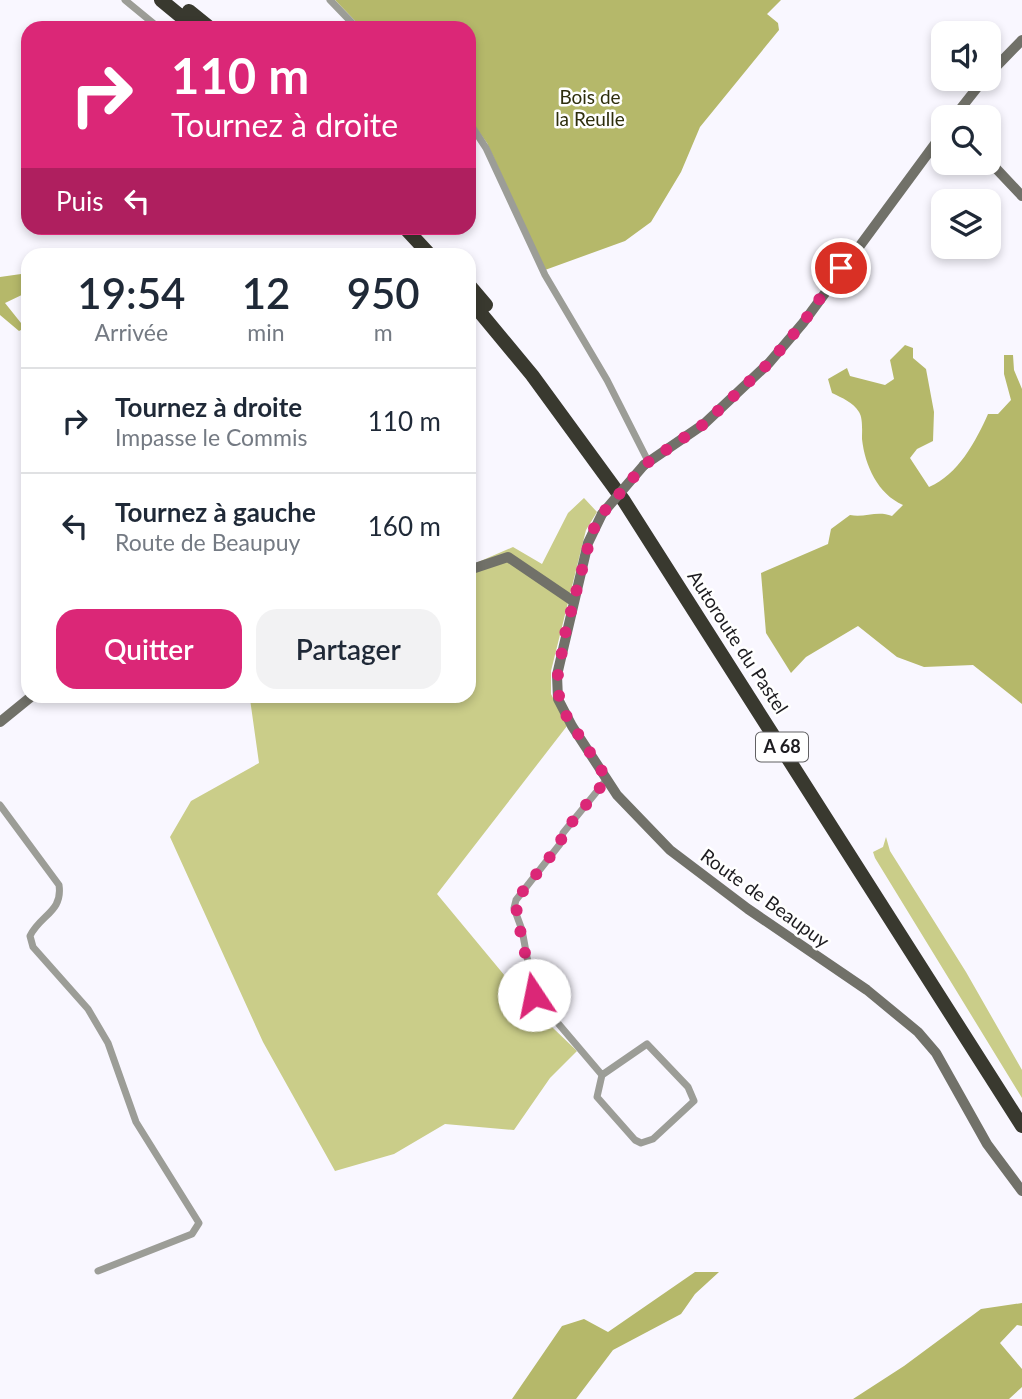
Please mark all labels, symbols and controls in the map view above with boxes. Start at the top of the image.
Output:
map controls [931,21,1001,259]
button: sound [931,21,1001,91]
text: 110 m [171,46,309,104]
icon: right [56,49,147,140]
park label: Bois de la Reulle [555,85,625,130]
text: Tournez à droite [171,105,398,144]
button: search [931,105,1001,175]
icon: left [118,182,156,220]
text: Puis [56,185,104,217]
button: layers [931,189,1001,259]
pin [811,238,871,298]
icon: arrive [822,249,860,287]
text: 19:54 [77,268,185,318]
text: 12 [242,268,290,318]
text: 950 [347,268,420,318]
text: Arrivée [95,318,168,346]
text: min [247,318,285,346]
text: m [374,318,393,346]
text: Tournez à droite [115,391,302,423]
icon: right [56,402,94,440]
text: 110 m [368,405,441,437]
text: Impasse le Commis [115,423,307,451]
text: Tournez à gauche [115,496,316,528]
icon: left [56,507,94,545]
text: 160 m [368,510,441,542]
text: Route de Beaupuy [115,528,300,556]
street label: Autoroute du Pastel [683,566,793,718]
button: Quitter [56,609,242,689]
button: Partager [256,609,441,689]
road number: A 68 [756,732,808,762]
street label: Route de Beaupuy [697,843,834,952]
position arrow [497,958,571,1032]

